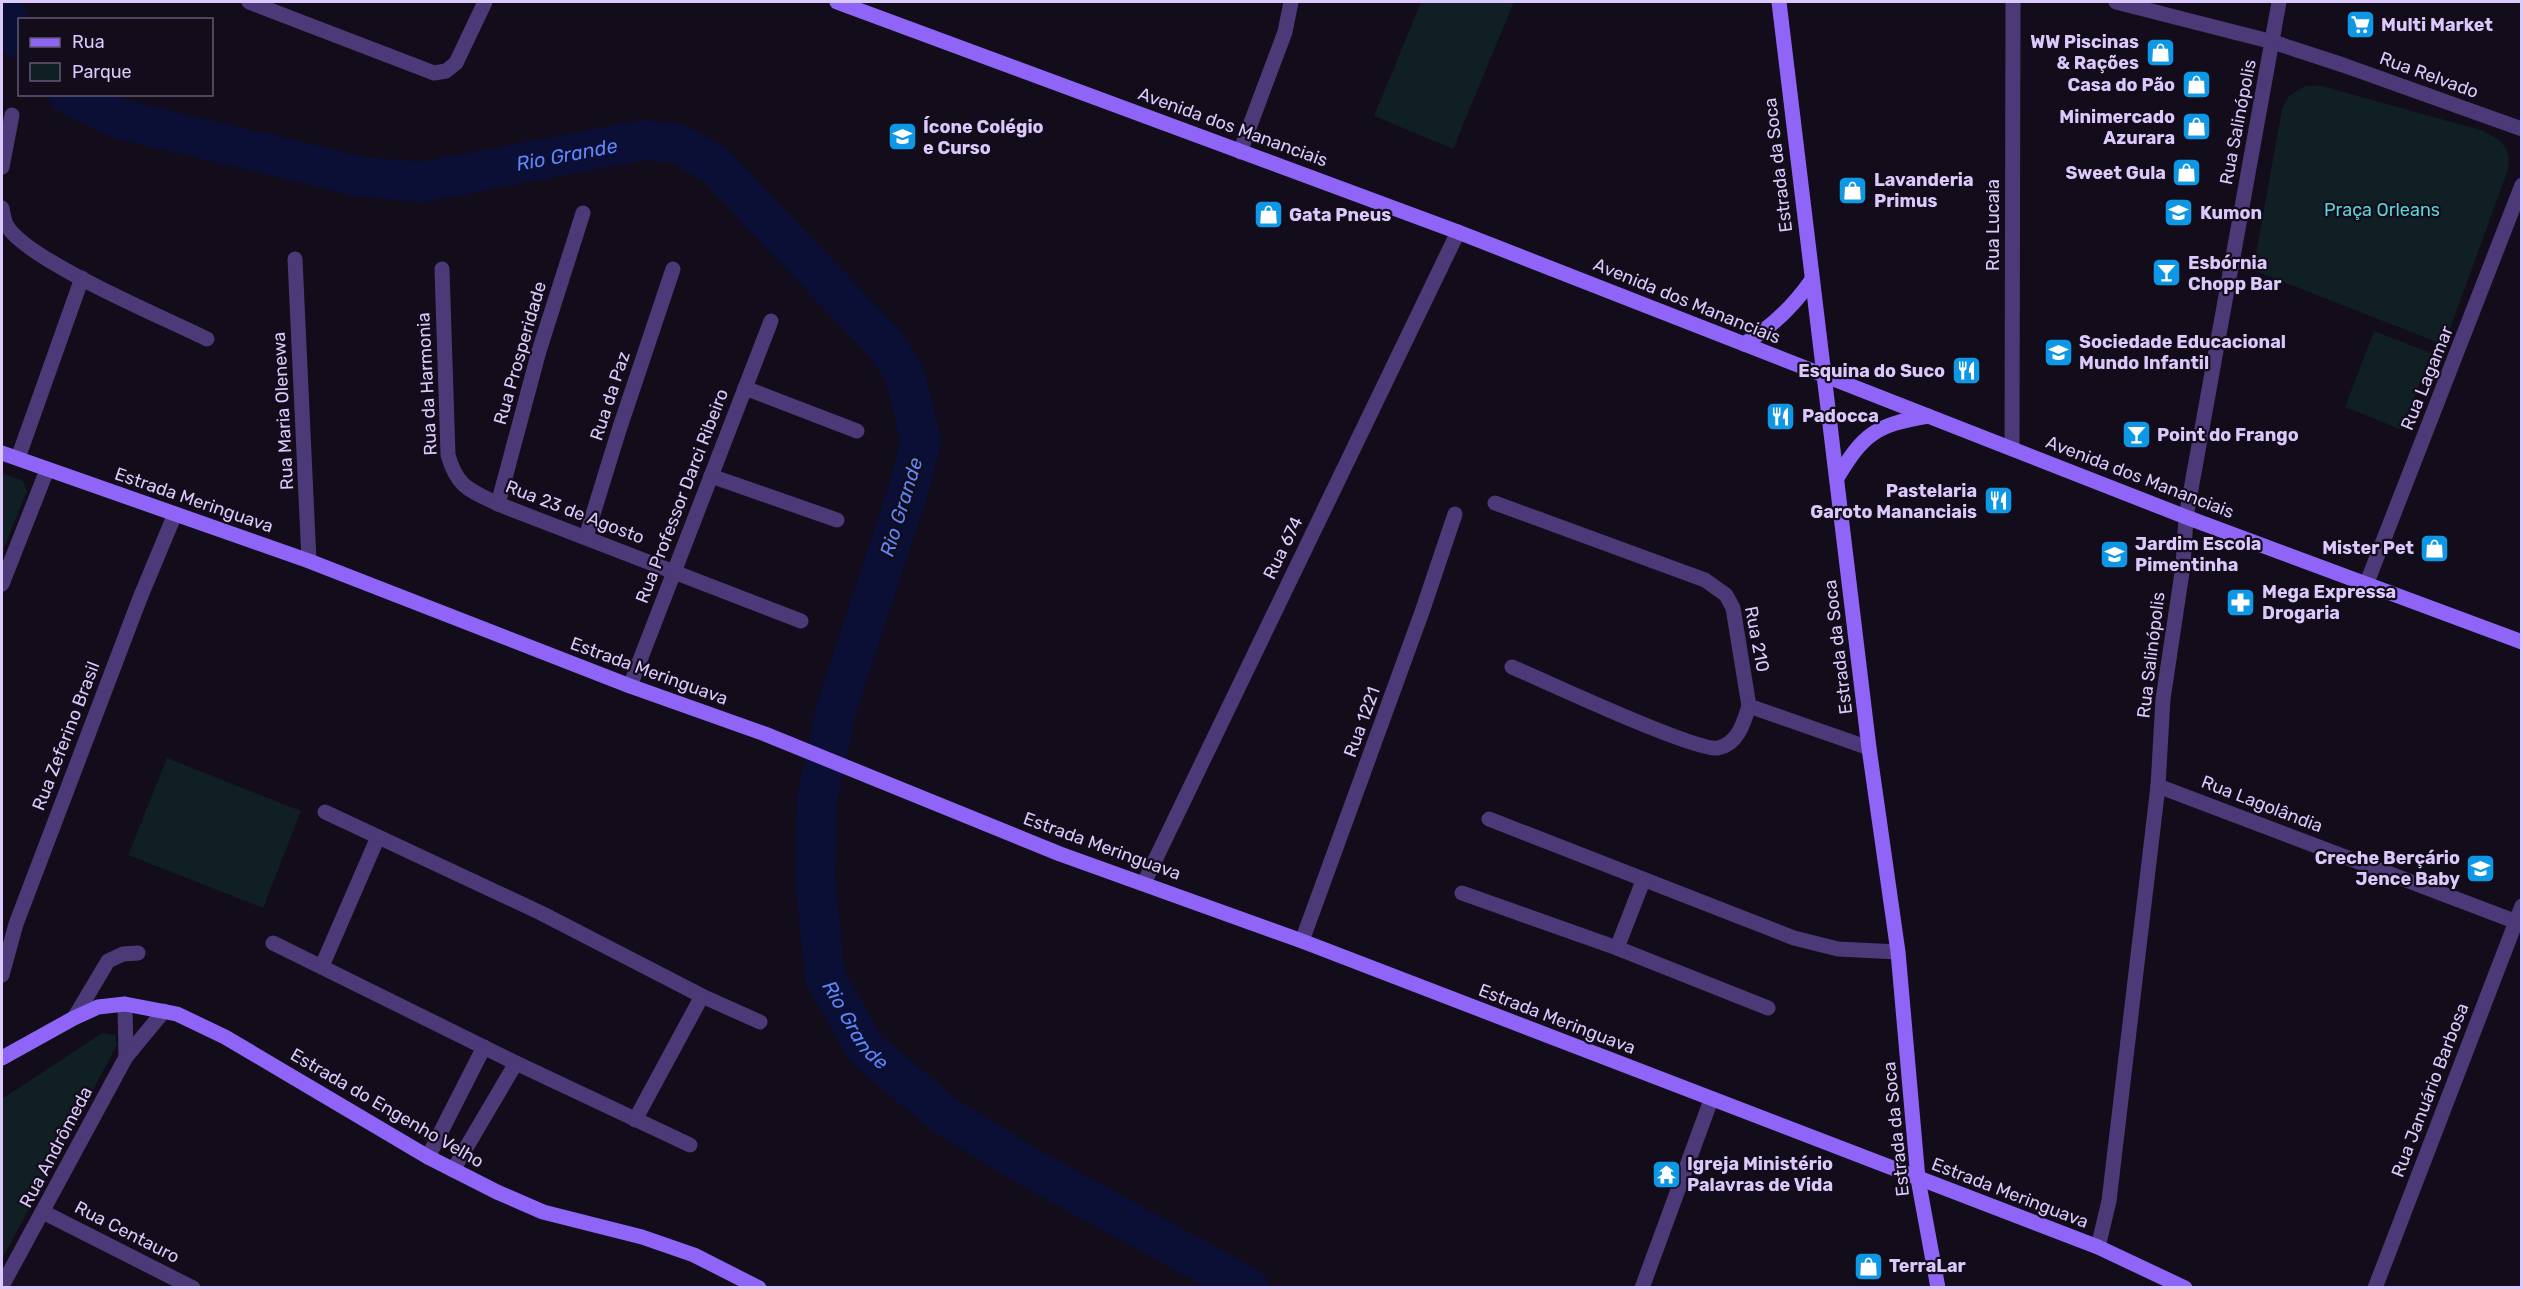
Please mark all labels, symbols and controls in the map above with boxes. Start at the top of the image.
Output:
supermarket icon: Multi Market [2344,9,2376,41]
place label: Multi Market [2381,14,2493,36]
legend [18,18,213,96]
text: Rua [72,31,105,53]
place label: WW Piscinas & Rações [2030,31,2139,74]
shop icon: WW Piscinas & Rações [2144,36,2176,68]
street label: Rua Relvado [2377,47,2481,103]
street label: Rua Salinópolis [2215,58,2261,186]
text: Parque [72,61,132,83]
shop icon: Casa do Pão [2180,69,2212,101]
place label: Casa do Pão [2068,74,2175,96]
street label: Avenida dos Mananciais [1135,82,1331,172]
street label: Estrada da Soca [1759,97,1797,233]
place label: Minimercado Azurara [2059,106,2175,149]
shop icon: Minimercado Azurara [2180,111,2212,143]
place label: Ícone Colégio e Curso [923,116,1044,159]
school or university icon: Ícone Colégio e Curso [886,121,918,153]
water label: Rio Grande [514,133,619,176]
shop icon: Sweet Gula [2171,157,2203,189]
place label: Sweet Gula [2065,162,2166,184]
place label: Lavanderia Primus [1874,169,1974,212]
shop icon: Lavanderia Primus [1837,174,1869,206]
street label: Rua Lucaia [1982,179,2004,271]
school or university icon: Kumon [2163,197,2195,229]
shop icon: Gata Pneus [1252,199,1284,231]
park label: Praça Orleans [2324,199,2440,221]
place label: Kumon [2200,202,2262,224]
place label: Gata Pneus [1289,204,1391,226]
place label: Esbórnia Chopp Bar [2188,252,2281,295]
street label: Avenida dos Mananciais [1590,253,1784,349]
bar icon: Esbórnia Chopp Bar [2151,257,2183,289]
street label: Rua Prosperidade [489,279,551,427]
street label: Rua da Harmonia [412,312,442,456]
street label: Rua Lagamar [2396,323,2458,433]
street label: Rua Maria Olenewa [268,331,298,491]
place label: Sociedade Educacional Mundo Infantil [2079,331,2286,374]
school or university icon: Sociedade Educacional Mundo Infantil [2042,336,2074,368]
street label: Rua da Paz [585,349,635,443]
restaurant icon: Esquina do Suco [1950,355,1982,387]
place label: Esquina do Suco [1798,360,1945,382]
street label: Rua Professor Darci Ribeiro [631,386,733,606]
restaurant icon: Padocca [1765,400,1797,432]
place label: Padocca [1802,405,1879,427]
bar icon: Point do Frango [2120,419,2152,451]
place label: Point do Frango [2157,424,2299,446]
street label: Avenida dos Mananciais [2043,431,2237,523]
water label: Rio Grande [875,454,927,560]
street label: Estrada Meringuava [112,463,276,537]
street label: Rua 23 de Agosto [502,475,648,549]
place label: Pastelaria Garoto Mananciais [1810,480,1977,523]
restaurant icon: Pastelaria Garoto Mananciais [1982,485,2014,517]
street label: Rua 674 [1258,513,1308,583]
shop icon: Mister Pet [2419,532,2451,564]
place label: Jardim Escola Pimentinha [2135,533,2261,576]
place label: Mister Pet [2322,537,2414,559]
school or university icon: Jardim Escola Pimentinha [2098,538,2130,570]
street label: Estrada da Soca [1819,579,1857,715]
place label: Mega Expressa Drogaria [2262,581,2396,624]
pharmacy icon: Mega Expressa Drogaria [2225,586,2257,618]
street label: Rua Salinópolis [2132,591,2170,719]
street label: Rua 210 [1740,604,1774,674]
street label: Estrada Meringuava [567,632,731,710]
street label: Rua Zeferino Brasil [27,658,105,814]
street label: Rua 1221 [1339,684,1385,760]
street label: Rua Lagolândia [2198,771,2326,837]
street label: Estrada Meringuava [1020,807,1184,885]
place label: Creche Berçário Jence Baby [2315,847,2460,890]
school or university icon: Creche Berçário Jence Baby [2465,852,2497,884]
water label: Rio Grande [817,976,893,1075]
street label: Estrada Meringuava [1475,979,1639,1059]
street label: Rua Januário Barbosa [2387,1000,2473,1180]
street label: Estrada do Engenho Velho [286,1044,488,1172]
street label: Estrada da Soca [1878,1061,1914,1197]
street label: Rua Andrômeda [15,1083,97,1211]
place label: Igreja Ministério Palavras de Vida [1687,1153,1833,1196]
street label: Estrada Meringuava [1928,1153,2092,1233]
temple icon: Igreja Ministério Palavras de Vida [1650,1158,1682,1190]
street label: Rua Centauro [71,1196,183,1268]
shop icon: TerraLar [1852,1250,1884,1282]
place label: TerraLar [1889,1255,1966,1277]

